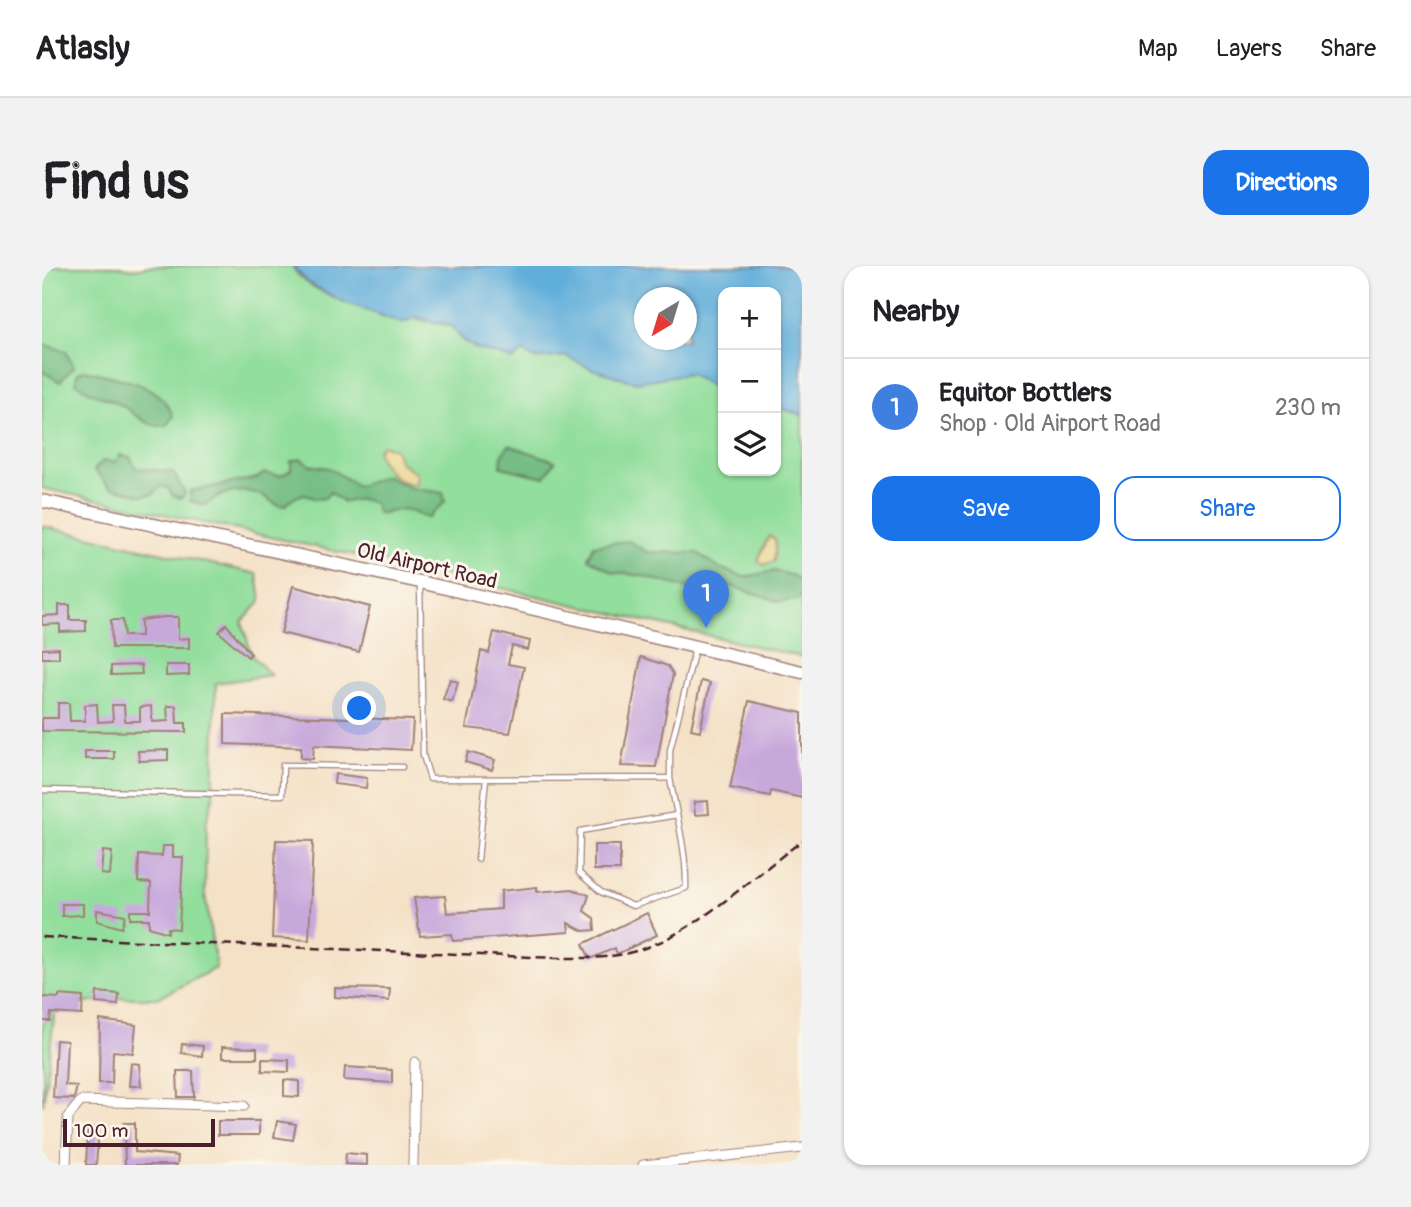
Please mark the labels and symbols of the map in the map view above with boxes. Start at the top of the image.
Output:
north arrow [634,287,697,350]
street label: Old Airport Road [354,537,500,595]
pin: 1 [683,570,729,628]
your location [342,691,376,725]
scale bar [63,1116,215,1148]

